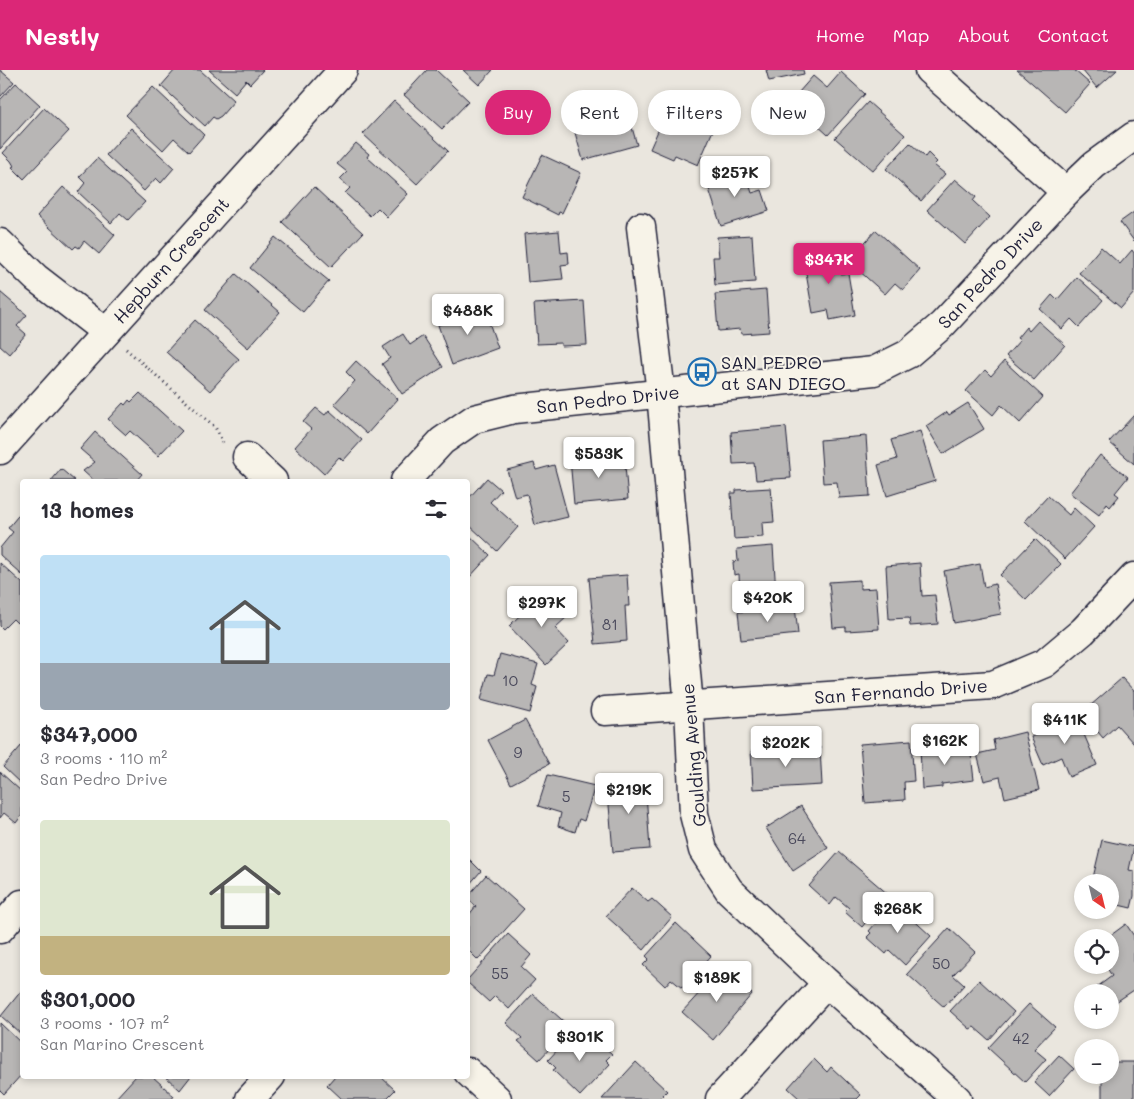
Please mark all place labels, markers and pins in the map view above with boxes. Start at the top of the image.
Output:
pin: $257K [700,156,770,198]
pin: $347K [794,242,864,285]
pin: $488K [433,294,503,336]
place label: SAN PEDRO at SAN DIEGO [721,350,846,395]
bus stop icon: SAN PEDRO at SAN DIEGO [687,357,717,387]
pin: $583K [564,436,634,479]
pin: $420K [733,580,803,623]
pin: $297K [507,586,577,628]
pin: $411K [1030,702,1100,745]
pin: $162K [910,724,980,766]
pin: $202K [751,726,821,768]
pin: $219K [594,772,664,815]
pin: $268K [863,892,933,934]
pin: $189K [682,960,752,1003]
pin: $301K [545,1020,615,1062]

